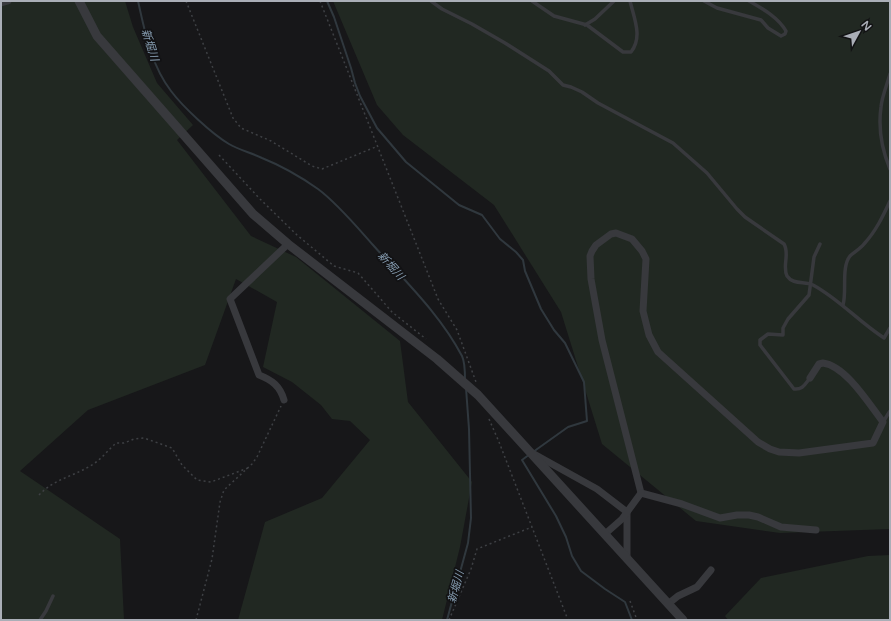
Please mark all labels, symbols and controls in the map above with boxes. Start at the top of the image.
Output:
north arrow [839,12,879,52]
text: N [858,18,874,33]
water label: 新堀川 [139,27,161,64]
water label: 新堀川 [375,249,408,283]
water label: 新堀川 [445,568,467,605]

